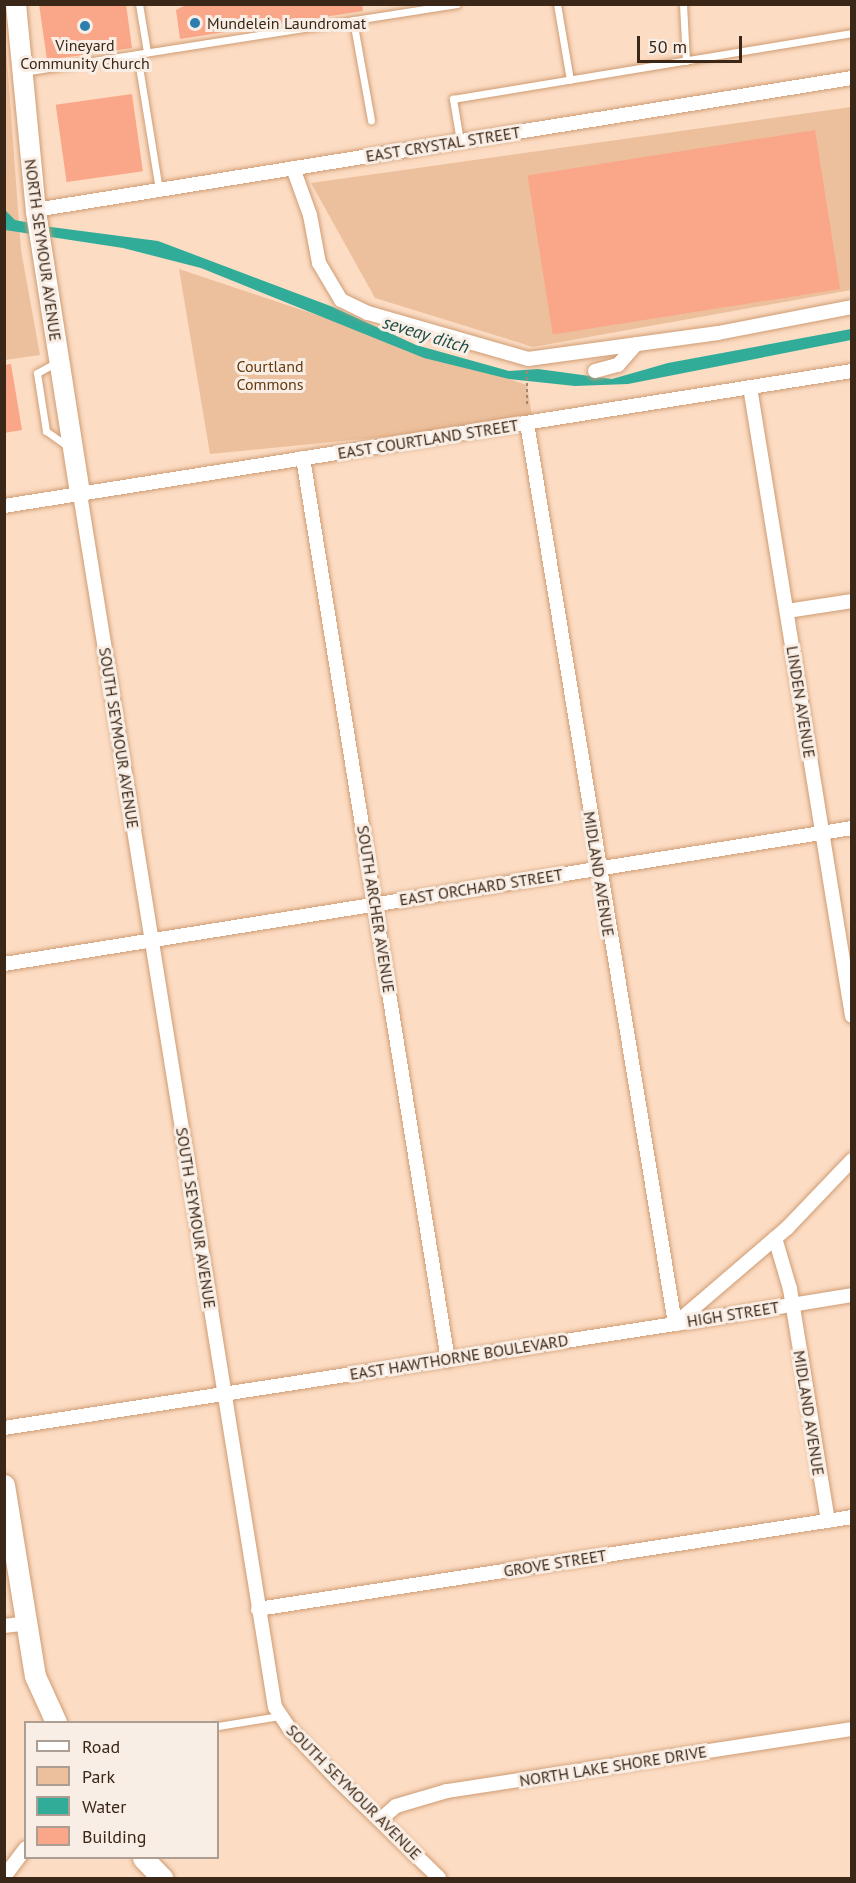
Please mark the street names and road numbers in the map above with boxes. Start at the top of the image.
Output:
street label: EAST CRYSTAL STREET [364,122,522,166]
street label: NORTH SEYMOUR AVENUE [21,158,65,342]
street label: EAST COURTLAND STREET [336,415,520,463]
street label: LINDEN AVENUE [783,644,819,760]
street label: SOUTH SEYMOUR AVENUE [95,646,143,830]
street label: MIDLAND AVENUE [580,810,618,938]
street label: SOUTH ARCHER AVENUE [353,823,399,995]
street label: EAST ORCHARD STREET [398,865,564,909]
street label: SOUTH SEYMOUR AVENUE [172,1126,220,1310]
street label: HIGH STREET [685,1297,781,1331]
street label: EAST HAWTHORNE BOULEVARD [348,1330,570,1384]
street label: MIDLAND AVENUE [790,1349,828,1477]
street label: GROVE STREET [502,1545,608,1581]
street label: SOUTH SEYMOUR AVENUE [282,1720,426,1864]
street label: NORTH LAKE SHORE DRIVE [518,1742,708,1790]

